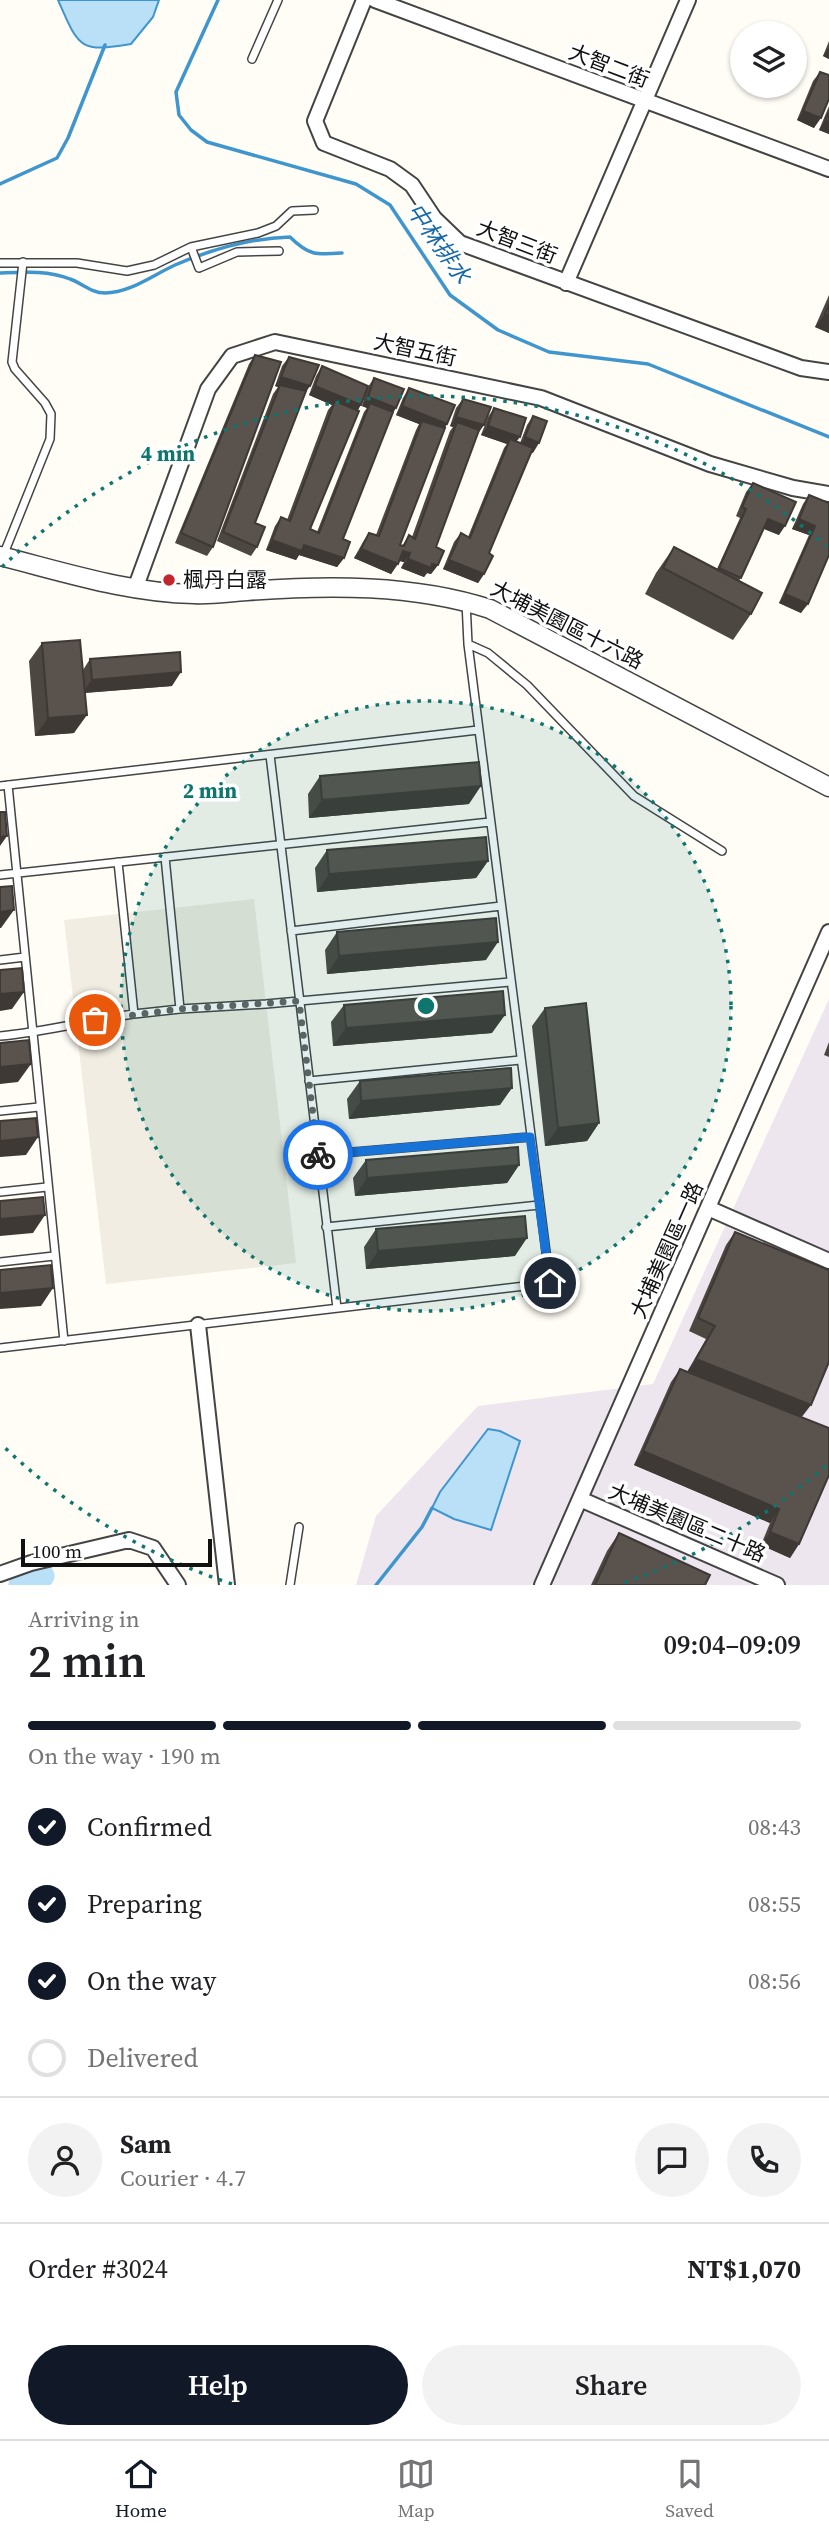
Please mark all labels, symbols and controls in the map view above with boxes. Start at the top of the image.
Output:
map controls [730,21,807,98]
button: layers [730,21,807,98]
street label: 大智二街 [565,37,654,94]
water label: 中林排水 [400,196,479,291]
street label: 大智三街 [473,213,562,270]
street label: 大智五街 [371,327,459,372]
text: 4 min [141,439,195,468]
place label: 楓丹白露 [183,565,267,594]
marker: 楓丹白露 [161,572,177,588]
street label: 大埔美園區十六路 [486,573,649,676]
text: 2 min [183,776,237,805]
pin [65,990,125,1050]
centre of rings [414,994,438,1018]
icon: bag [76,1001,114,1039]
courier [283,1120,353,1190]
icon: bike [299,1136,337,1174]
street label: 大埔美園區一路 [623,1177,710,1323]
pin [520,1253,580,1313]
icon: home [531,1264,569,1302]
street label: 大埔美園區二十路 [604,1476,770,1569]
scale bar [21,1536,212,1568]
text: 100 m [32,1538,82,1564]
text: Arriving in [28,1603,140,1635]
text: 09:04–09:09 [664,1627,801,1663]
text: 2 min [28,1629,146,1692]
text: On the way · 190 m [28,1740,221,1772]
icon: check [28,1808,66,1846]
text: Confirmed [87,1809,212,1845]
text: 08:43 [748,1811,801,1843]
icon: check [28,1885,66,1923]
text: Preparing [87,1886,202,1922]
text: 08:55 [748,1888,801,1920]
icon: check [28,1962,66,2000]
text: On the way [87,1963,216,1999]
text: 08:56 [748,1965,801,1997]
text: Delivered [87,2040,198,2076]
button: person [28,2123,102,2197]
button: chat [635,2123,709,2197]
button: phone [727,2123,801,2197]
text: Sam [120,2126,171,2162]
text: Courier · 4.7 [120,2162,246,2194]
text: Order #3024 [28,2251,168,2287]
text: NT$1,070 [687,2251,801,2287]
button: Help [28,2345,408,2425]
button: Share [422,2345,801,2425]
tab: Home [115,2455,167,2523]
tab: Map [397,2455,435,2523]
tab: Saved [665,2455,714,2523]

